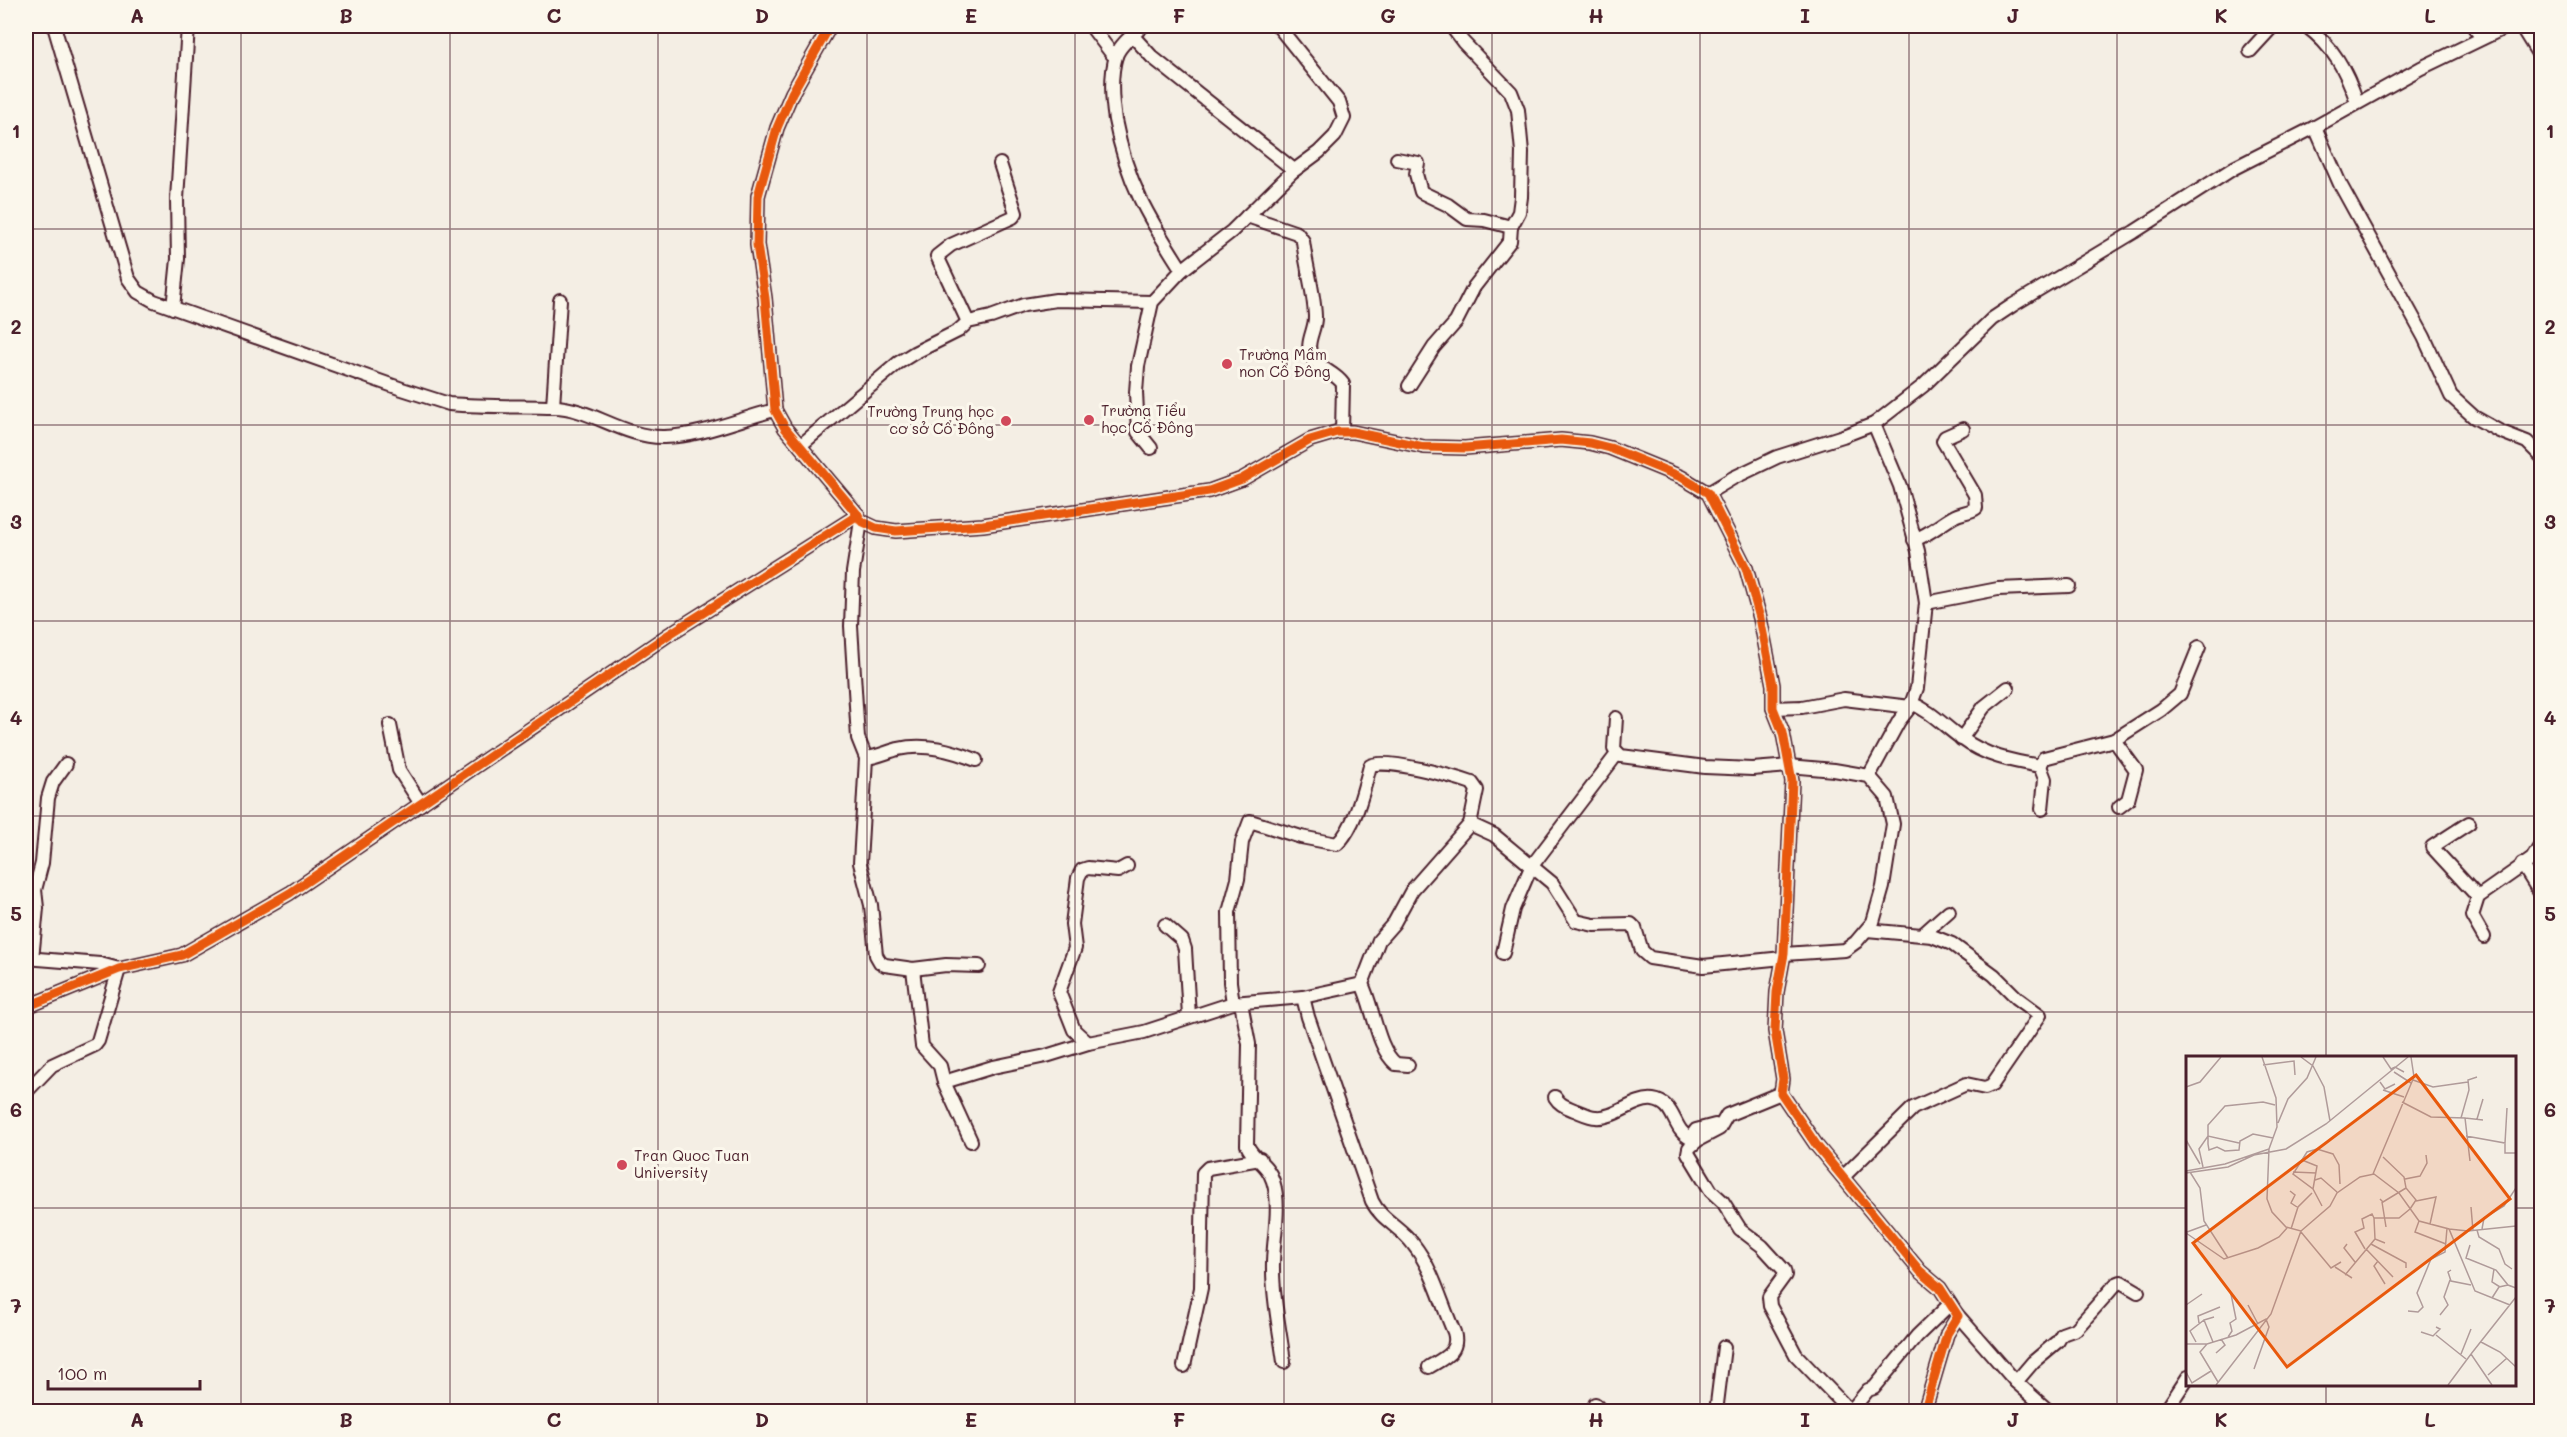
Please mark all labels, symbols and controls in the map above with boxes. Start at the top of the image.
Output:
text: A [130,2,144,28]
text: B [339,2,353,28]
text: C [547,2,562,28]
text: D [755,2,769,28]
text: E [965,2,977,28]
text: F [1173,2,1186,28]
text: G [1380,2,1396,28]
text: H [1588,2,1604,28]
text: I [1800,2,1810,28]
text: J [2006,2,2020,28]
text: K [2214,2,2228,28]
text: L [2424,2,2436,28]
text: 1 [12,117,20,143]
text: 1 [2546,117,2554,143]
text: 2 [10,313,22,339]
text: 2 [2544,313,2556,339]
place label: Trường Mầm non Cổ Đông [1239,344,1331,381]
marker: Trường Mầm non Cổ Đông [1220,357,1234,371]
place label: Trường Tiểu học Cổ Đông [1101,400,1193,437]
place label: Trường Trung học cơ sở Cổ Đông [867,401,994,438]
marker: Trường Tiểu học Cổ Đông [1082,413,1096,427]
marker: Trường Trung học cơ sở Cổ Đông [999,414,1013,428]
text: 3 [10,508,22,534]
text: 3 [2544,508,2556,534]
text: 4 [10,704,23,730]
text: 4 [2544,704,2557,730]
text: 5 [10,900,22,926]
text: 5 [2544,900,2556,926]
inset map [2186,1056,2516,1386]
text: 6 [10,1096,22,1122]
text: 6 [2544,1096,2556,1122]
place label: Tran Quoc Tuan University [634,1145,749,1182]
marker: Tran Quoc Tuan University [615,1158,629,1172]
text: 7 [10,1292,22,1318]
text: 7 [2544,1292,2556,1318]
scale bar [48,1353,200,1391]
text: 100 m [57,1361,107,1385]
text: A [130,1406,144,1432]
text: B [339,1406,353,1432]
text: C [547,1406,562,1432]
text: D [755,1406,769,1432]
text: E [965,1406,977,1432]
text: F [1173,1406,1186,1432]
text: G [1380,1406,1396,1432]
text: H [1588,1406,1604,1432]
text: I [1800,1406,1810,1432]
text: J [2006,1406,2020,1432]
text: K [2214,1406,2228,1432]
text: L [2424,1406,2436,1432]

